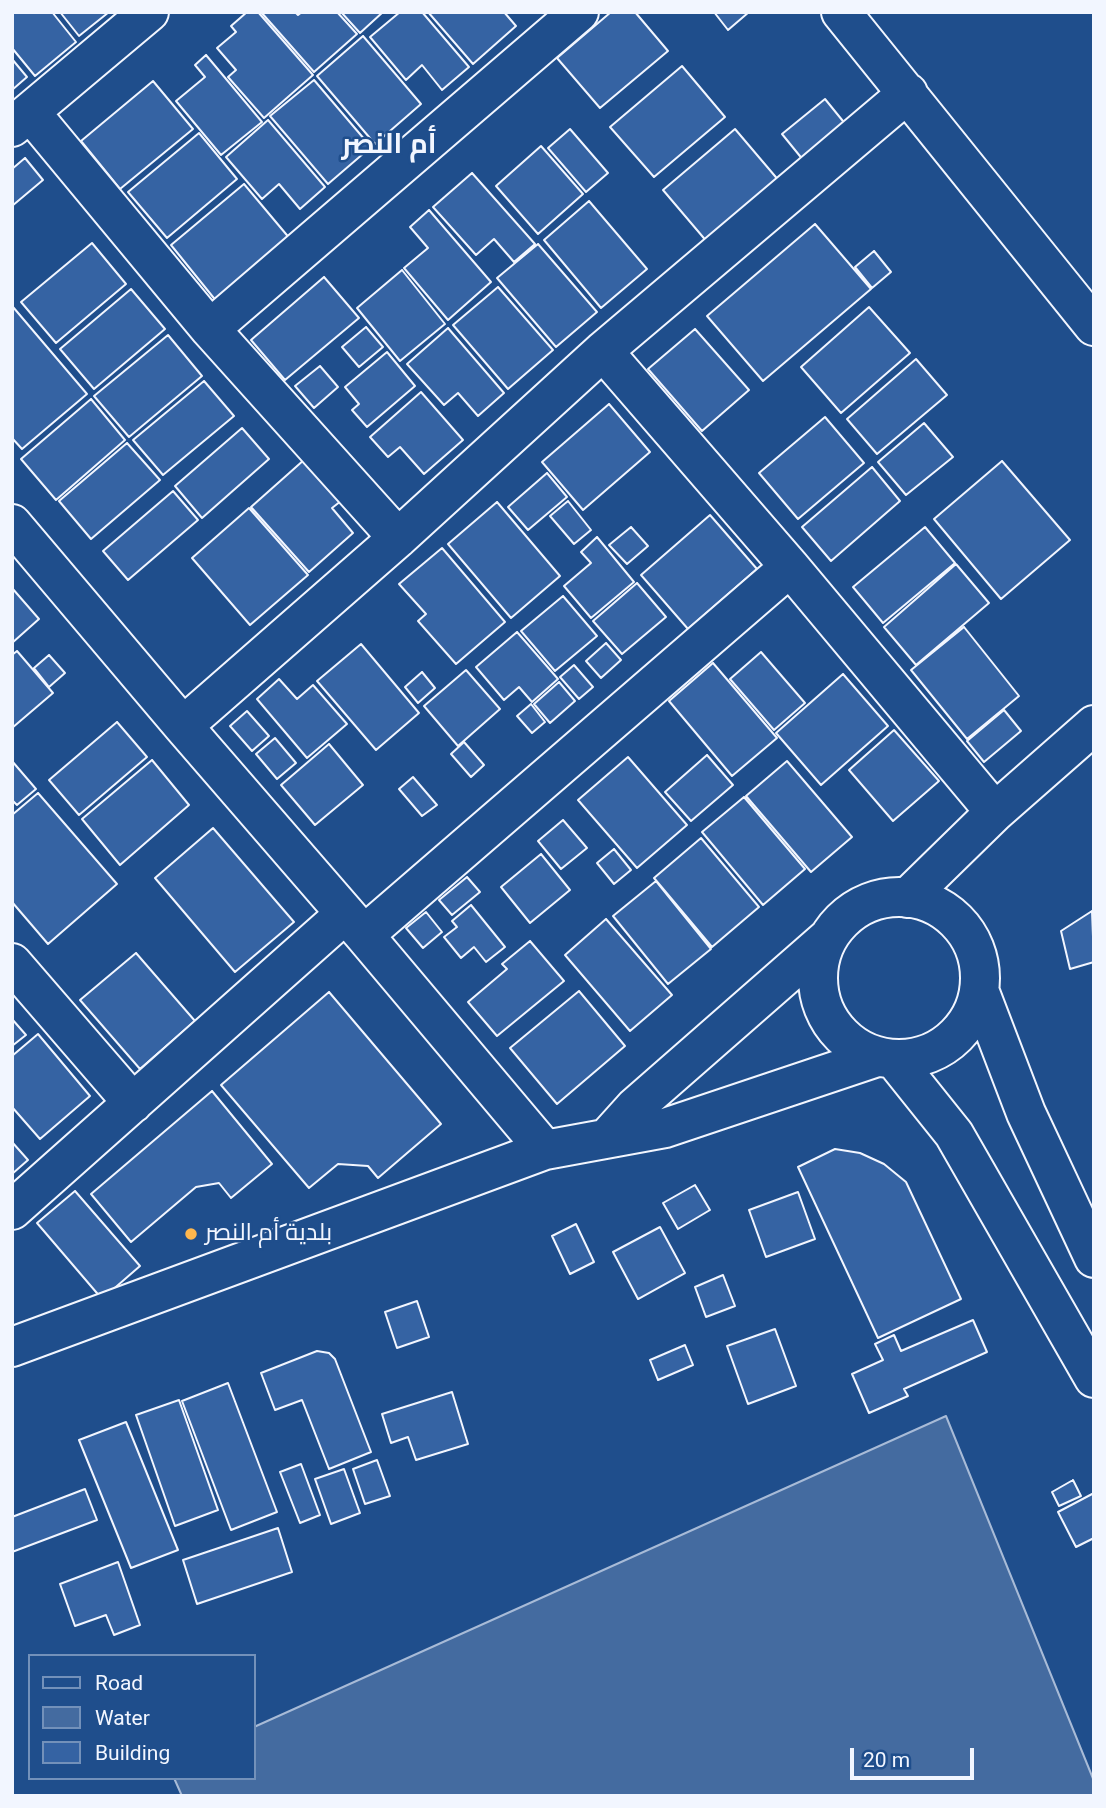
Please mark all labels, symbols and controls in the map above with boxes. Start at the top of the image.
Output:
district label: أم النصر [341,129,437,163]
place label: بلدية أم النصر [205,1220,332,1248]
marker: بلدية أم النصر [183,1226,199,1242]
legend [28,1654,256,1780]
text: Road [95,1671,143,1695]
text: Water [95,1706,150,1730]
scale bar [854,1734,978,1778]
text: Building [95,1741,170,1765]
text: 20 m [863,1748,910,1772]

